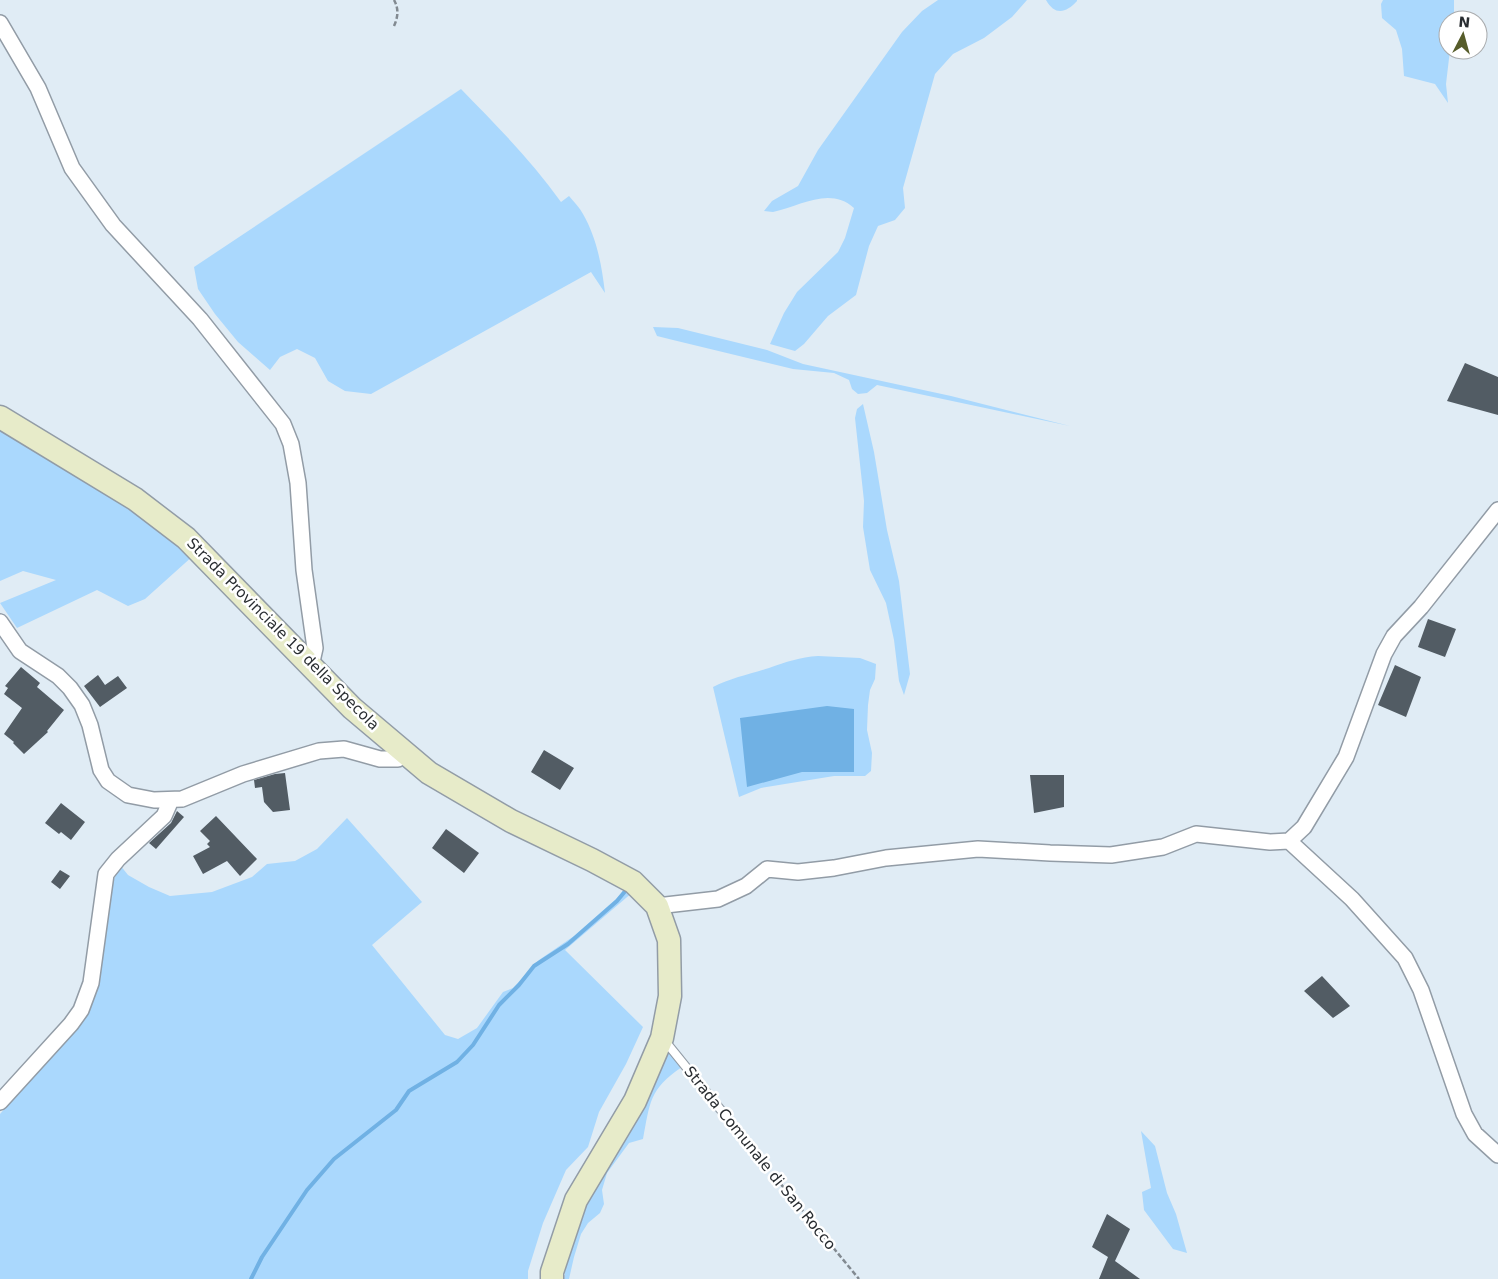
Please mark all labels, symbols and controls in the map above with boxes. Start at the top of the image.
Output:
north arrow [1438,10,1488,60]
text: N [1458,14,1471,31]
street label: Strada Provinciale 19 della Specola [183,534,383,734]
street label: Strada Comunale di San Rocco [680,1063,840,1253]

